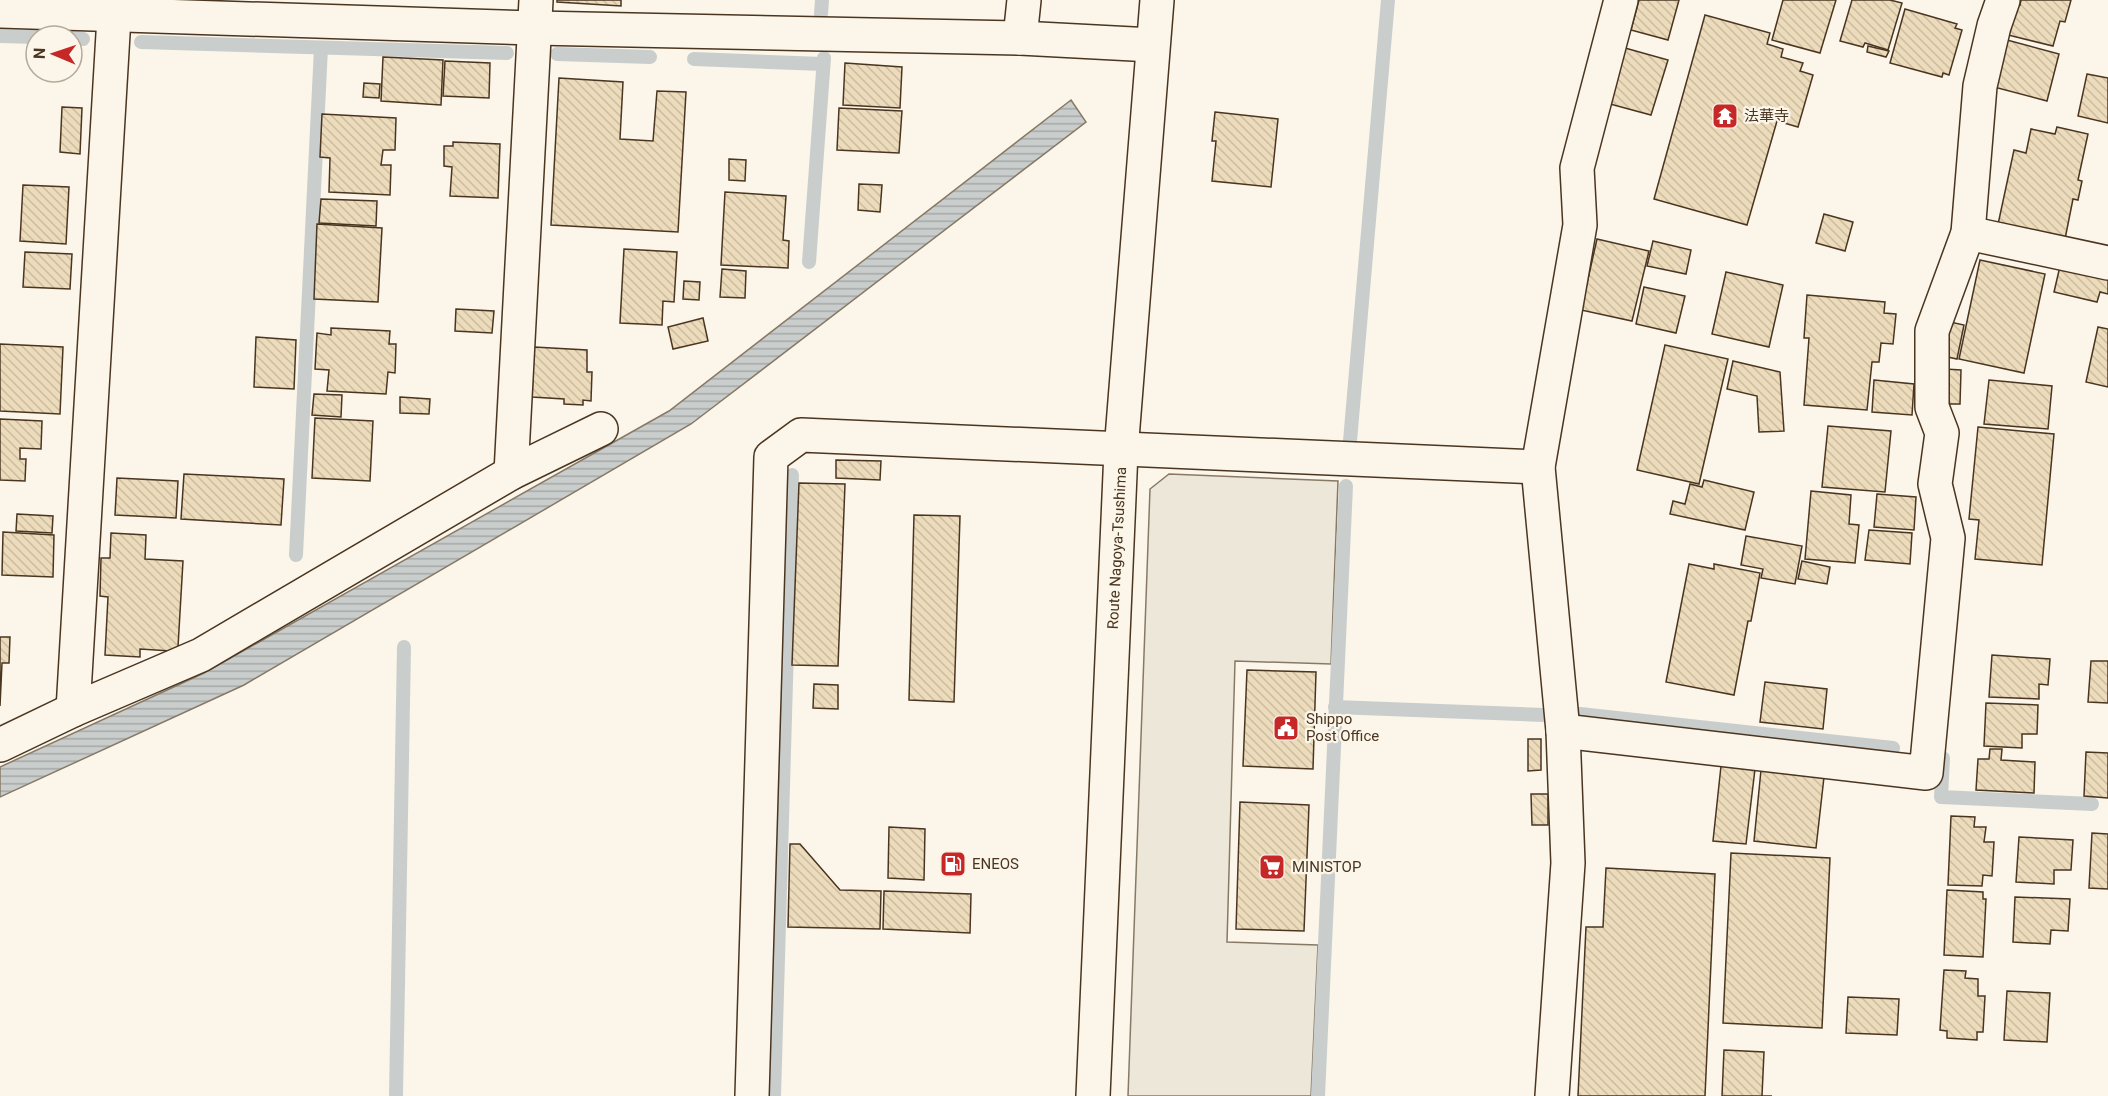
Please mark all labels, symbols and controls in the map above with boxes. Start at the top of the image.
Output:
north arrow [24,24,84,84]
text: N [30,48,49,59]
temple icon: 法華寺 [1710,101,1740,131]
place label: 法華寺 [1744,107,1789,125]
street label: Route Nagoya-Tsushima [1104,466,1130,630]
place label: Shippo Post Office [1306,710,1379,745]
public building icon: Shippo Post Office [1271,713,1301,743]
fuel station icon: ENEOS [938,849,968,879]
supermarket icon: MINISTOP [1257,852,1287,882]
place label: ENEOS [972,855,1019,873]
place label: MINISTOP [1292,858,1361,876]

